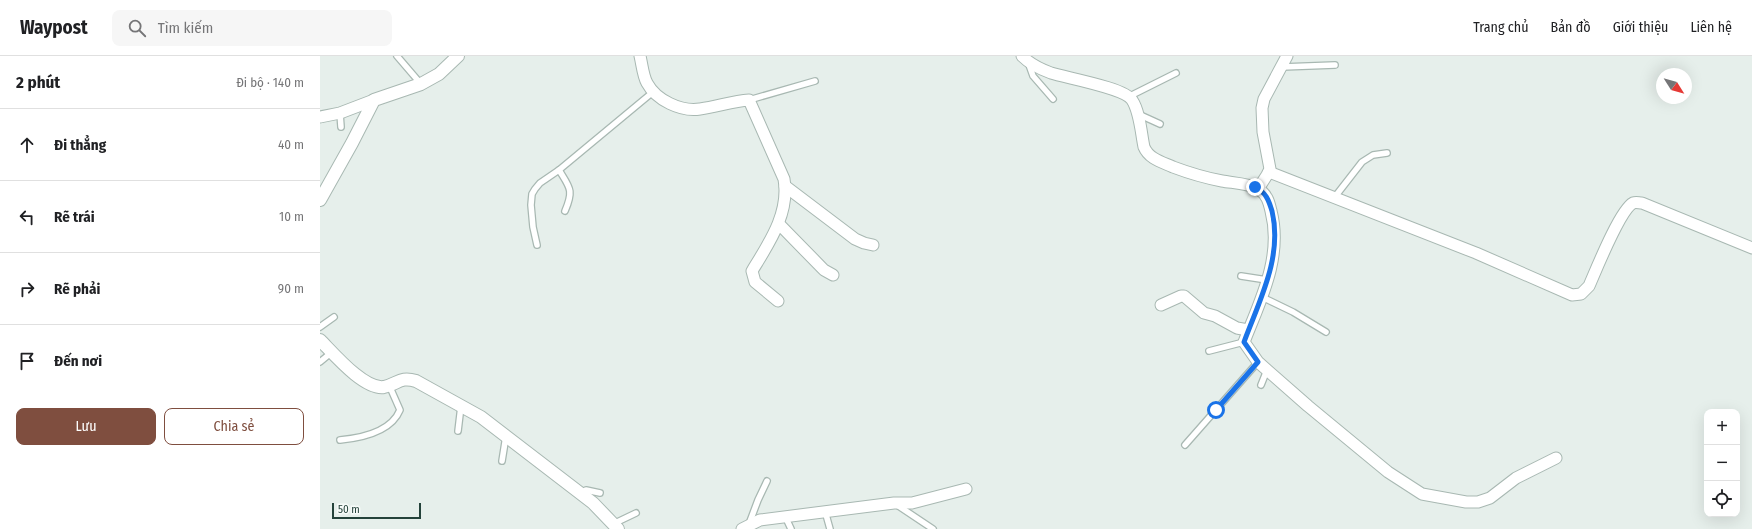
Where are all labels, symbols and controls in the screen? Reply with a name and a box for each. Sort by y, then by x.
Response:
search box [112,10,392,46]
text: Waypost [20,16,88,39]
icon: search [126,17,148,39]
text: Tìm kiếm [158,19,213,37]
text: Trang chủ [1473,19,1529,36]
text: Bản đồ [1551,19,1591,36]
text: Giới thiệu [1613,19,1668,36]
text: Liên hệ [1690,19,1732,36]
north arrow [1656,68,1692,104]
text: 2 phút [16,72,60,93]
text: Đi bộ · 140 m [236,75,304,90]
icon: ahead [16,134,38,156]
text: Đi thẳng [54,136,106,154]
text: 40 m [278,137,304,152]
route end [1246,178,1264,196]
icon: left [16,206,38,228]
text: Rẽ trái [54,208,95,226]
text: 10 m [279,209,304,224]
icon: right [16,278,38,300]
text: Rẽ phải [54,280,100,298]
text: 90 m [278,281,304,296]
icon: arrive [16,350,38,372]
text: Đến nơi [54,352,102,370]
route start [1207,401,1225,419]
button: Lưu [16,408,156,445]
button: Chia sẻ [164,408,304,445]
map controls [1704,409,1740,517]
button: + [1704,409,1740,445]
button: − [1704,445,1740,481]
button: locate [1704,481,1740,517]
scale bar [332,501,421,520]
text: 50 m [338,503,360,516]

